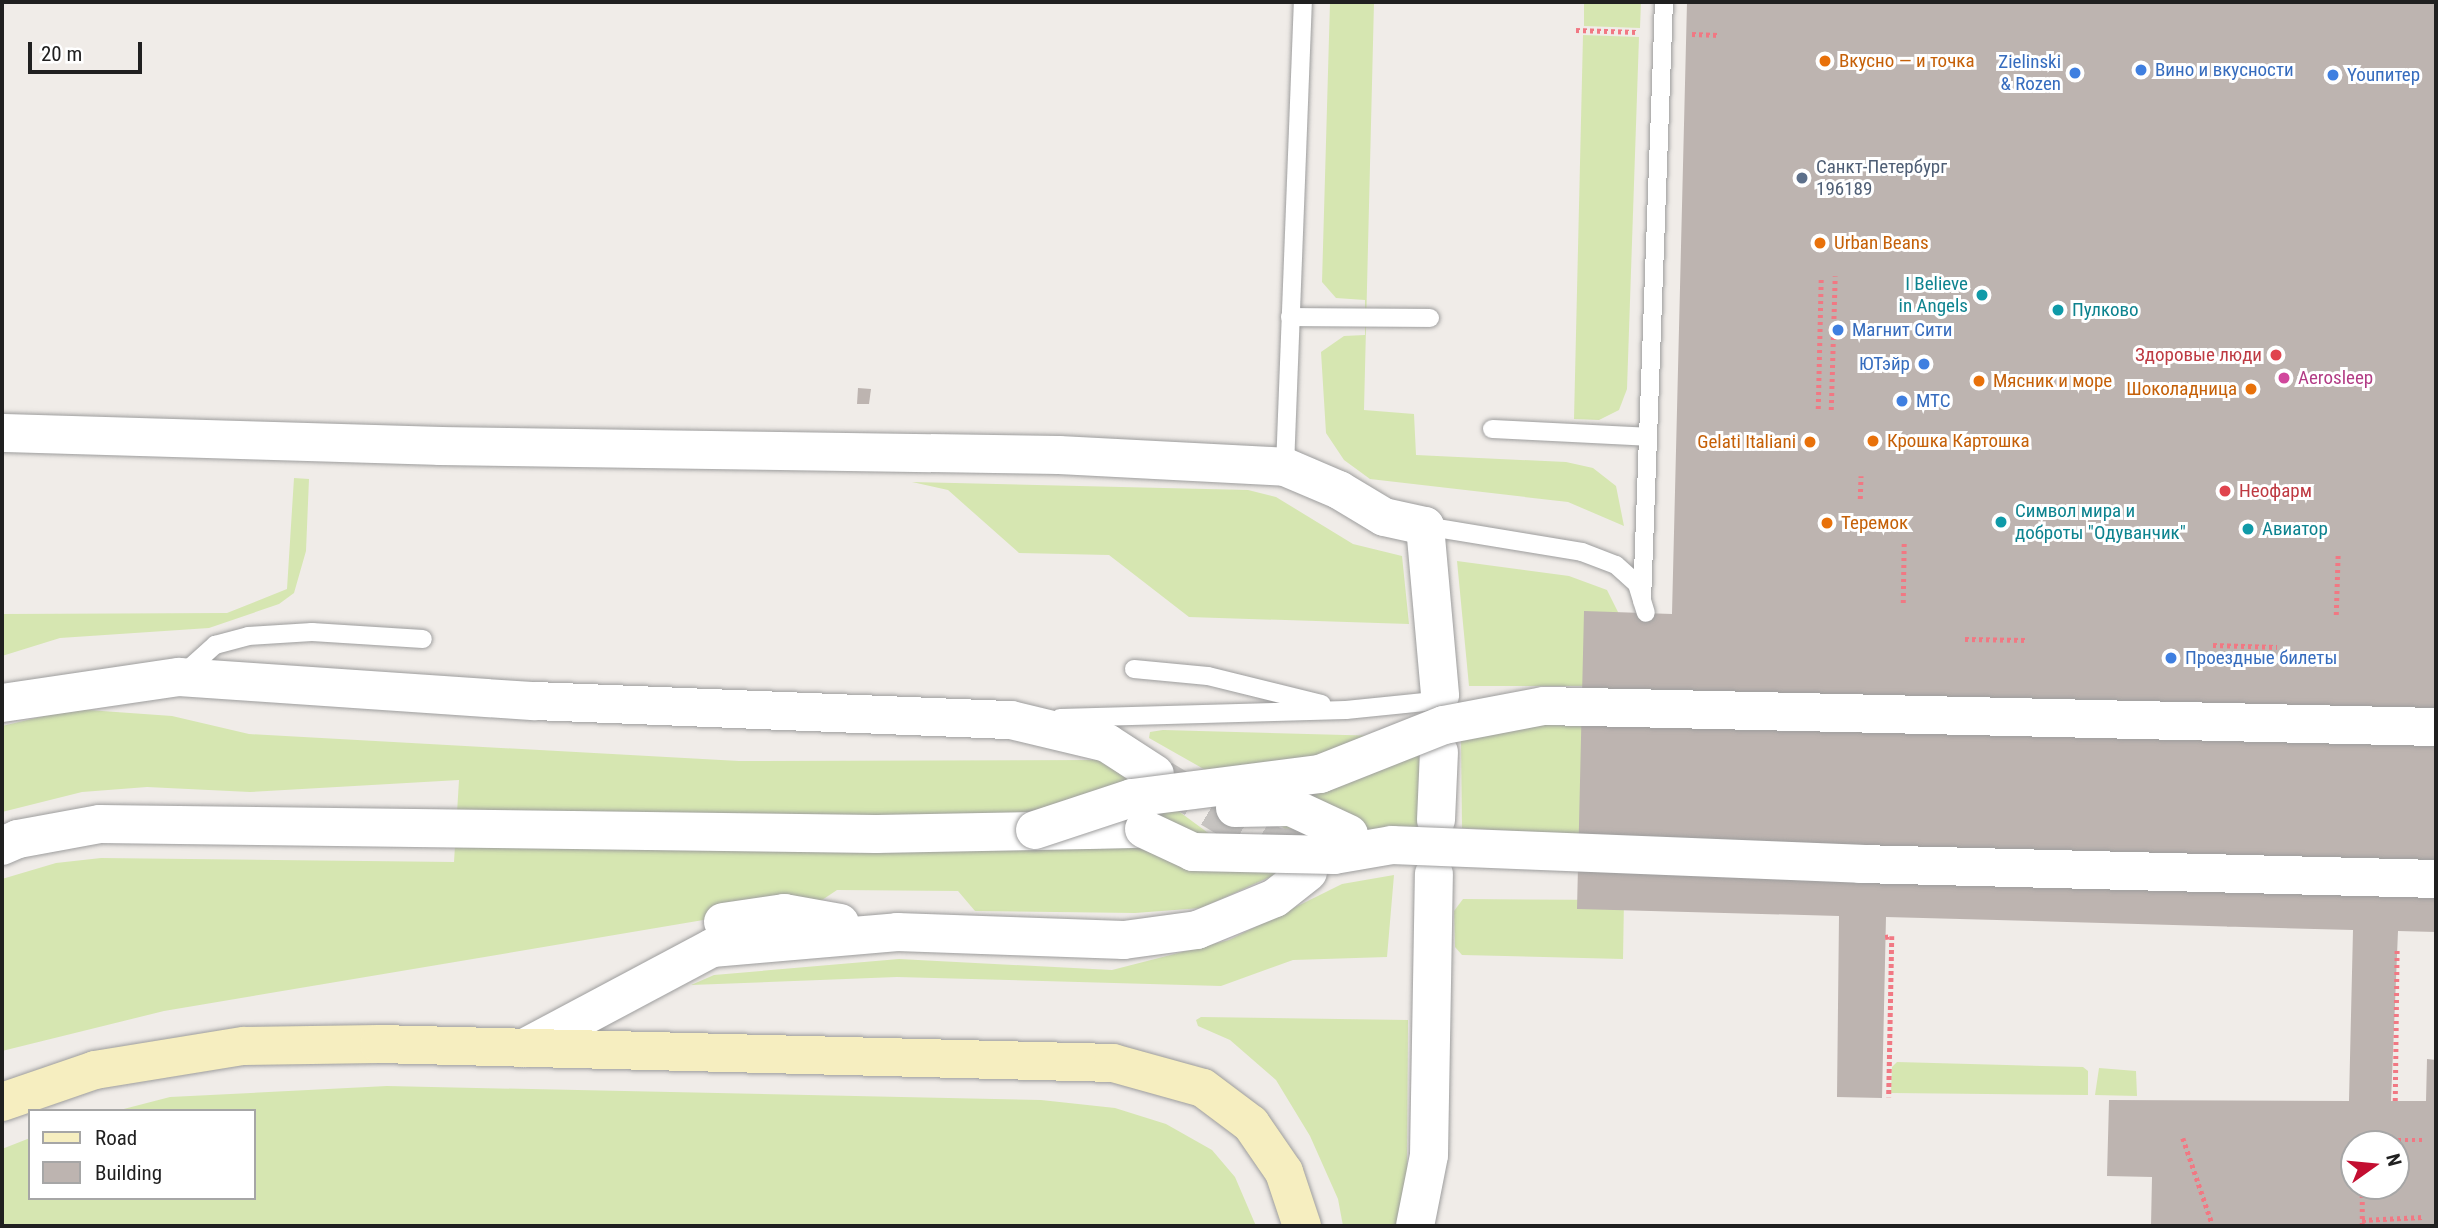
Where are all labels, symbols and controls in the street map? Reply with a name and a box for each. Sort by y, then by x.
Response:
scale bar [32,28,145,72]
text: 20 m [41,42,82,66]
place label: Вкусно — и точка [1839,50,1974,72]
place label: Zielinski & Rozen [1998,51,2061,95]
marker: Вкусно — и точка [1817,53,1833,69]
place label: Вино и вкусности [2155,59,2294,81]
marker: Вино и вкусности [2133,62,2149,78]
place label: Youпитер [2347,64,2420,86]
marker: Zielinski & Rozen [2067,65,2083,81]
marker: Youпитер [2325,67,2341,83]
place label: Санкт-Петербург 196189 [1816,156,1947,200]
marker: Санкт-Петербург 196189 [1794,170,1810,186]
place label: Urban Beans [1834,232,1929,254]
marker: Urban Beans [1812,235,1828,251]
place label: I Believe in Angels [1899,273,1968,317]
marker: I Believe in Angels [1974,287,1990,303]
place label: Пулково [2072,299,2139,321]
marker: Пулково [2050,302,2066,318]
place label: Магнит Сити [1852,319,1953,341]
marker: Магнит Сити [1830,322,1846,338]
place label: Здоровые люди [2135,344,2262,366]
marker: Здоровые люди [2268,347,2284,363]
place label: ЮТэйр [1859,353,1910,375]
marker: ЮТэйр [1916,356,1932,372]
place label: Aerosleep [2298,367,2373,389]
place label: Мясник и море [1993,370,2112,392]
marker: Aerosleep [2276,370,2292,386]
marker: Мясник и море [1971,373,1987,389]
place label: Шоколадница [2126,378,2237,400]
marker: Шоколадница [2243,381,2259,397]
place label: МТС [1916,390,1950,412]
marker: МТС [1894,393,1910,409]
place label: Крошка Картошка [1887,430,2030,452]
place label: Gelati Italiani [1697,431,1796,453]
marker: Крошка Картошка [1865,433,1881,449]
marker: Gelati Italiani [1802,434,1818,450]
place label: Неофарм [2239,480,2312,502]
marker: Неофарм [2217,483,2233,499]
place label: Символ мира и доброты "Одуванчик" [2015,500,2186,544]
place label: Теремок [1841,512,1908,534]
marker: Символ мира и доброты "Одуванчик" [1993,514,2009,530]
marker: Теремок [1819,515,1835,531]
place label: Авиатор [2262,518,2328,540]
marker: Авиатор [2240,521,2256,537]
place label: Проездные билеты [2185,647,2337,669]
marker: Проездные билеты [2163,650,2179,666]
legend [28,1109,256,1200]
text: Road [95,1126,137,1150]
north arrow [2340,1130,2410,1200]
text: N [2381,1151,2406,1169]
text: Building [95,1161,162,1185]

